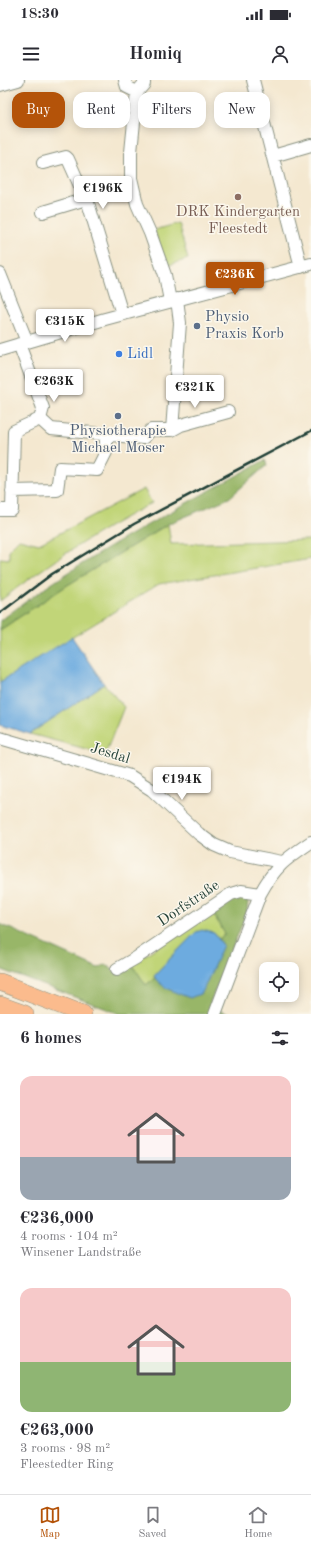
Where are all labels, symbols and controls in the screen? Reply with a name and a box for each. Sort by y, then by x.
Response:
text: 18:30 [20,7,59,22]
icon: menu [20,43,42,65]
icon: person [269,43,291,65]
text: Homiq [129,45,182,63]
chip: Buy [12,92,65,128]
chip: Rent [73,92,130,128]
chip: Filters [138,92,206,128]
chip: New [214,92,270,128]
pin: €196K [75,176,131,210]
text: €196K [83,182,123,195]
marker: DRK Kindergarten Fleestedt [233,192,243,202]
place label: DRK Kindergarten Fleestedt [176,205,300,237]
pin: €236K [207,262,263,296]
text: €236K [215,268,255,281]
pin: €315K [37,309,93,343]
place label: Physio Praxis Korb [205,310,284,342]
text: €315K [45,315,85,328]
marker: Physio Praxis Korb [192,321,202,331]
place label: Lidl [127,347,153,362]
marker: Lidl [114,349,124,359]
pin: €263K [26,369,82,403]
text: €263K [34,375,74,388]
pin: €321K [167,375,223,409]
text: €321K [175,381,215,394]
marker: Physiotherapie Michael Moser [113,411,123,421]
place label: Physiotherapie Michael Moser [70,424,167,456]
street label: Jesdal [88,741,132,767]
pin: €194K [154,767,210,801]
text: €194K [162,773,202,786]
street label: Dorfstraße [156,878,222,930]
map controls [259,962,299,1002]
button: locate [259,962,299,1002]
icon: filters [269,1027,291,1049]
text: 6 homes [20,1030,82,1047]
icon: home [120,1102,192,1174]
text: €236,000 [20,1210,94,1227]
text: 4 rooms · 104 m² [20,1230,118,1243]
text: Winsener Landstraße [20,1246,141,1259]
icon: home [120,1314,192,1386]
text: €263,000 [20,1422,94,1439]
text: 3 rooms · 98 m² [20,1442,110,1455]
text: Fleestedter Ring [20,1458,114,1471]
tab: Map [39,1504,61,1542]
tab: Saved [139,1504,167,1542]
tab: Home [244,1504,272,1542]

